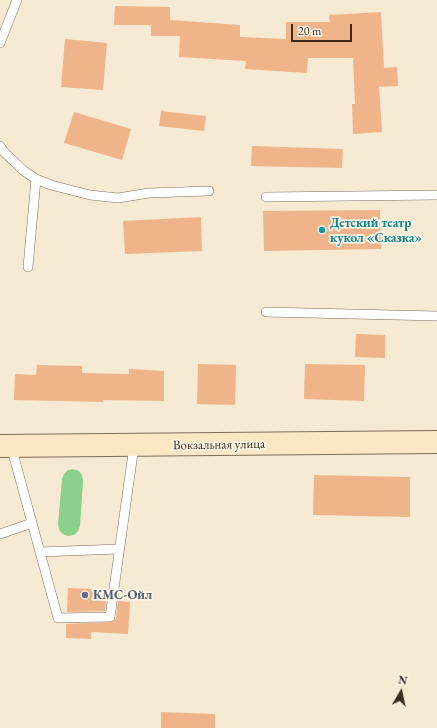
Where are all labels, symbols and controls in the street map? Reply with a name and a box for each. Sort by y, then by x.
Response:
scale bar [293,16,354,42]
text: 20 m [298,23,321,39]
place label: Детский театр кукол «Сказка» [330,215,422,246]
marker: Детский театр кукол «Сказка» [317,225,327,235]
street label: Вокзальная улица [173,436,265,454]
place label: КМС-Ойл [93,587,152,603]
marker: КМС-Ойл [80,590,90,600]
north arrow [381,672,421,712]
text: N [397,673,408,688]

